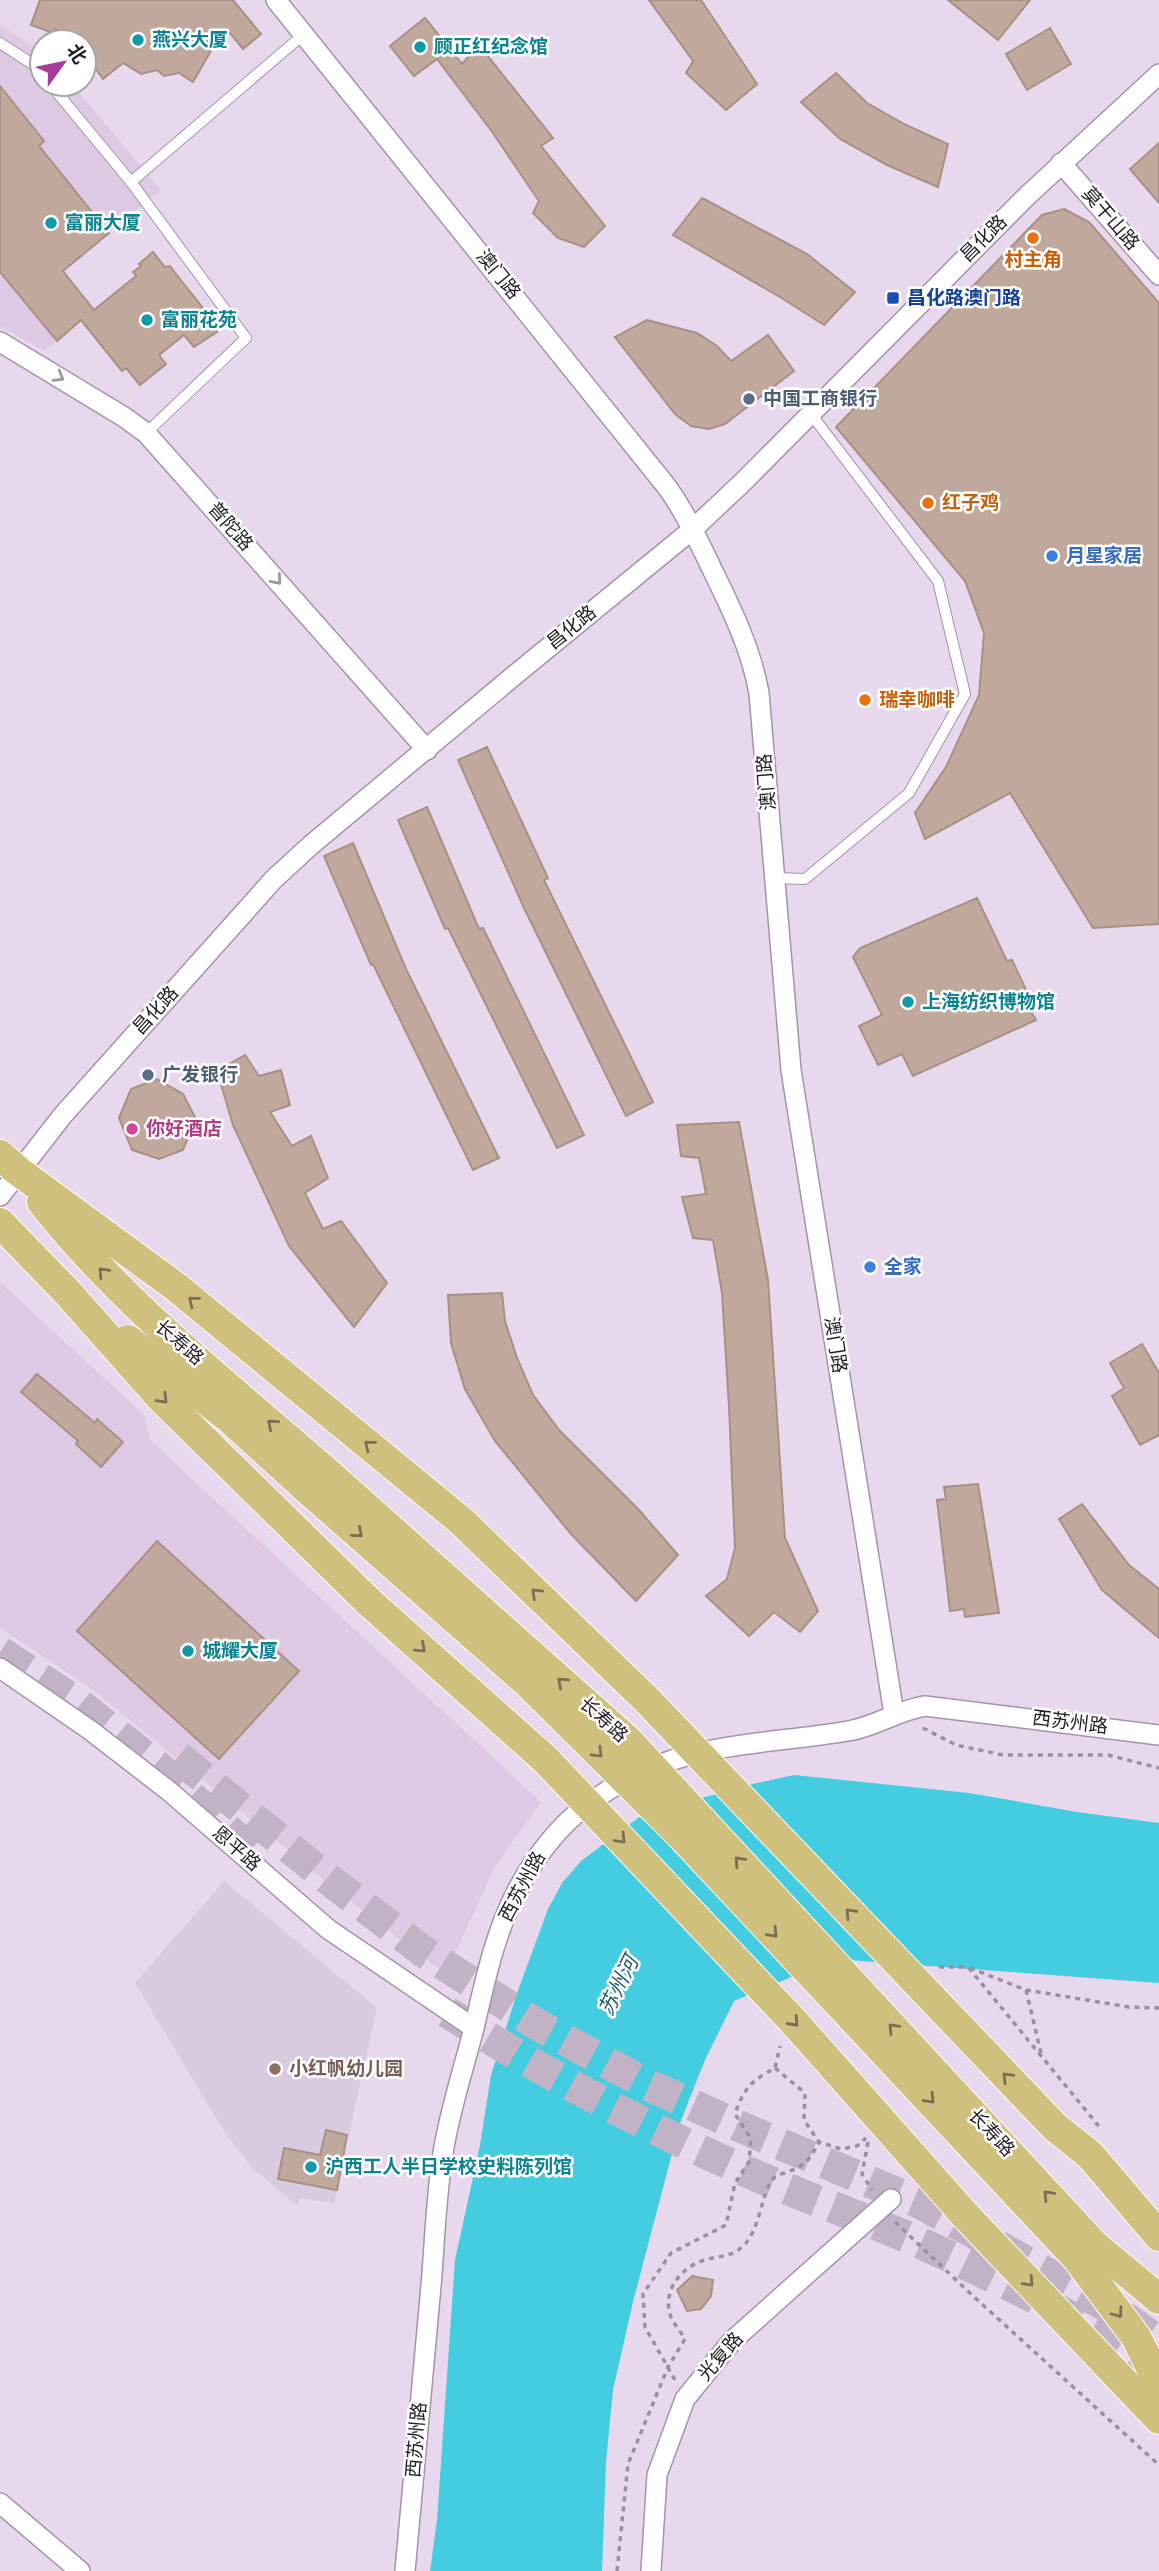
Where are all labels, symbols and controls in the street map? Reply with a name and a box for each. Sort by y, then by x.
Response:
north arrow [28,28,98,98]
place label: 燕兴大厦 [152,29,228,52]
marker: 燕兴大厦 [130,32,146,48]
place label: 顾正红纪念馆 [434,36,548,59]
marker: 顾正红纪念馆 [412,39,428,55]
text: 北 [61,40,91,69]
street label: 莫干山路 [1076,183,1144,255]
street label: 昌化路 [956,211,1012,267]
place label: 富丽大厦 [65,212,141,235]
marker: 富丽大厦 [43,215,59,231]
marker: 村主角 [1025,230,1041,246]
street label: 澳门路 [471,246,525,304]
place label: 村主角 [1004,249,1062,272]
place label: 昌化路澳门路 [907,287,1021,310]
marker: 昌化路澳门路 [885,290,901,306]
place label: 富丽花苑 [161,309,237,332]
marker: 富丽花苑 [139,312,155,328]
one-way arrow [51,369,64,382]
place label: 中国工商银行 [763,388,877,411]
marker: 中国工商银行 [741,391,757,407]
place label: 红子鸡 [942,492,999,515]
marker: 红子鸡 [920,495,936,511]
street label: 普陀路 [203,498,257,556]
place label: 月星家居 [1066,545,1142,568]
marker: 月星家居 [1044,548,1060,564]
one-way arrow [269,572,281,585]
street label: 昌化路 [543,601,601,655]
place label: 瑞幸咖啡 [879,689,955,712]
marker: 瑞幸咖啡 [857,692,873,708]
street label: 澳门路 [753,753,781,811]
street label: 昌化路 [128,982,184,1040]
place label: 上海纺织博物馆 [922,991,1055,1014]
marker: 上海纺织博物馆 [900,994,916,1010]
place label: 广发银行 [162,1064,238,1087]
marker: 广发银行 [140,1067,156,1083]
place label: 你好酒店 [146,1118,222,1141]
marker: 你好酒店 [124,1121,140,1137]
place label: 全家 [884,1256,922,1279]
marker: 全家 [862,1259,878,1275]
one-way arrow [98,1267,111,1280]
one-way arrow [189,1297,201,1310]
street label: 澳门路 [819,1315,851,1375]
street label: 长寿路 [150,1316,208,1370]
one-way arrow [154,1391,167,1404]
one-way arrow [267,1420,280,1432]
one-way arrow [365,1441,377,1454]
one-way arrow [349,1525,362,1537]
one-way arrow [531,1589,544,1602]
place label: 城耀大厦 [202,1640,278,1663]
one-way arrow [413,1640,426,1652]
marker: 城耀大厦 [180,1643,196,1659]
one-way arrow [557,1678,570,1690]
street label: 长寿路 [574,1692,632,1748]
street label: 西苏州路 [1031,1707,1109,1739]
one-way arrow [590,1744,603,1757]
street label: 恩平路 [207,1822,265,1876]
one-way arrow [612,1831,625,1844]
street label: 西苏州路 [495,1848,551,1926]
one-way arrow [734,1856,747,1869]
one-way arrow [846,1908,859,1921]
one-way arrow [765,1925,778,1938]
water label: 苏州河 [594,1949,646,2020]
one-way arrow [785,2014,798,2027]
one-way arrow [889,2023,902,2036]
place label: 小红帆幼儿园 [289,2058,403,2081]
marker: 小红帆幼儿园 [267,2061,283,2077]
one-way arrow [1003,2072,1016,2085]
one-way arrow [921,2091,934,2104]
street label: 长寿路 [963,2104,1019,2162]
place label: 沪西工人半日学校史料陈列馆 [325,2156,572,2179]
marker: 沪西工人半日学校史料陈列馆 [303,2159,319,2175]
one-way arrow [1043,2190,1056,2203]
one-way arrow [1020,2274,1033,2287]
one-way arrow [1109,2305,1122,2317]
street label: 光复路 [694,2328,748,2386]
street label: 西苏州路 [402,2401,432,2479]

